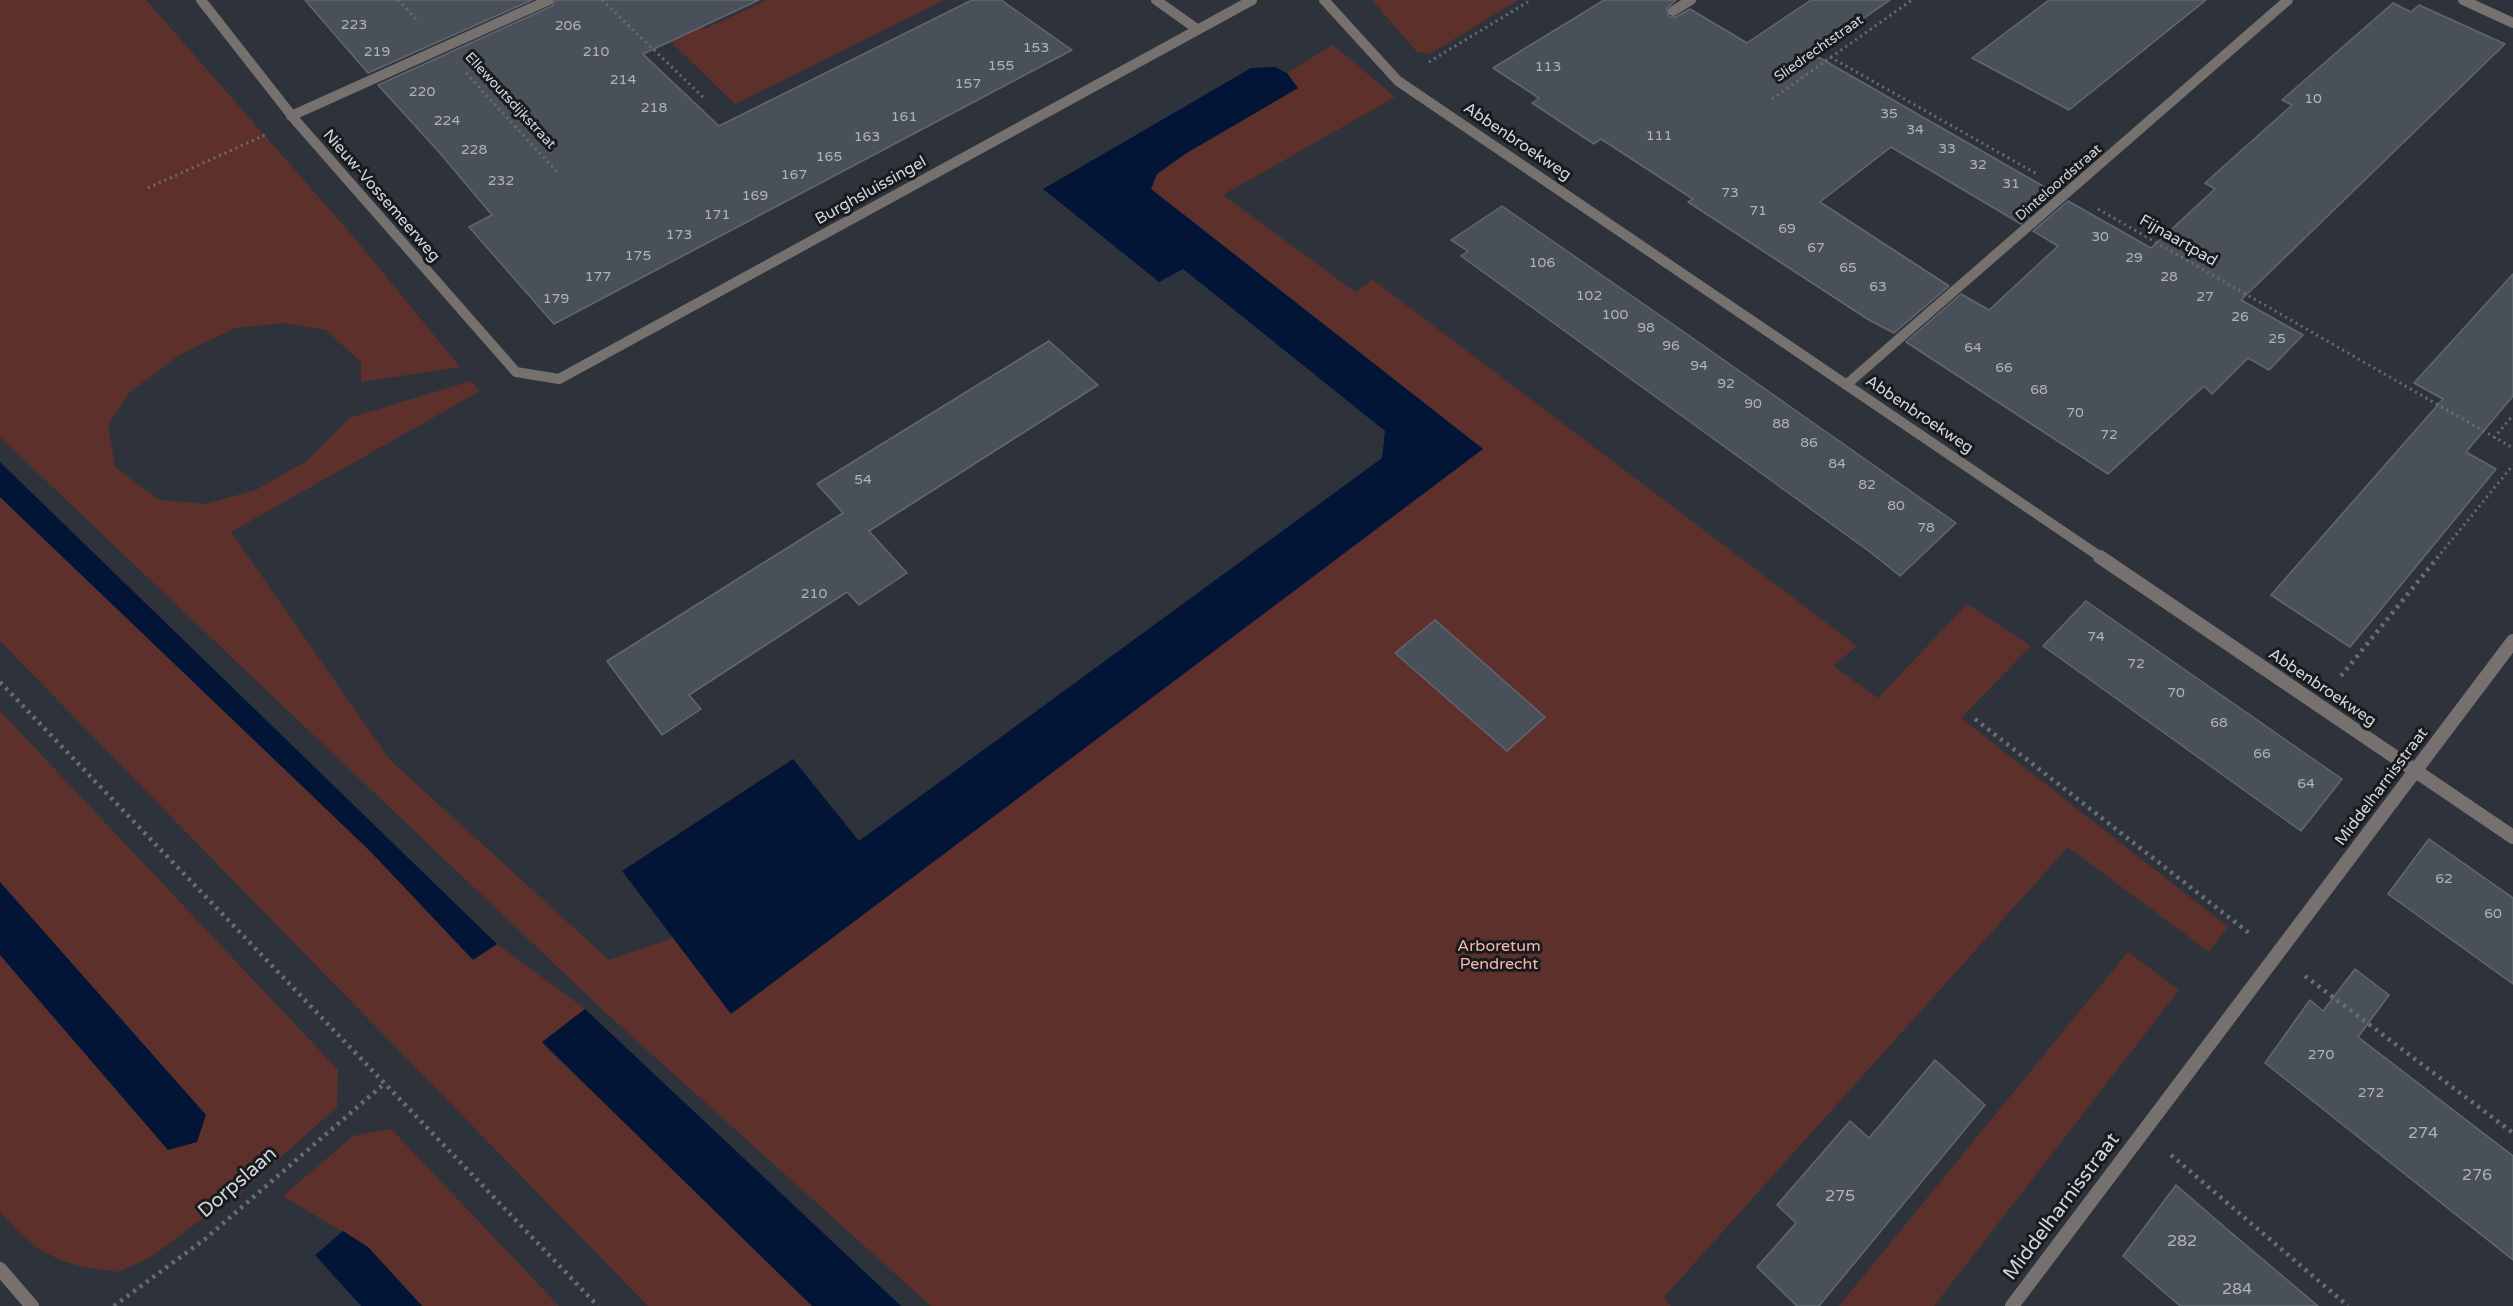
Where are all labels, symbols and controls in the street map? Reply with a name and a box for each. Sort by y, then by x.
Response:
street label: Sliedrechtstraat [1771,12,1867,86]
house number: 223 [341,17,367,33]
house number: 206 [555,18,581,34]
house number: 153 [1023,40,1049,56]
house number: 219 [364,44,390,60]
house number: 210 [583,44,609,60]
street label: Ellewoutsdijkstraat [461,49,559,153]
house number: 155 [988,58,1014,74]
house number: 113 [1535,59,1561,75]
house number: 214 [610,72,636,88]
house number: 157 [955,76,981,92]
house number: 220 [409,84,435,100]
house number: 10 [2304,91,2322,107]
street label: Abbenbroekweg [1459,99,1575,185]
house number: 218 [641,100,667,116]
house number: 35 [1880,106,1898,122]
house number: 161 [891,109,917,125]
house number: 224 [434,113,460,129]
house number: 34 [1906,122,1924,138]
street label: Nieuw-Vossemeerweg [318,126,444,266]
house number: 111 [1646,128,1672,144]
house number: 163 [854,129,880,145]
house number: 33 [1938,141,1956,157]
street label: Dinteloordstraat [2013,141,2105,225]
house number: 228 [461,142,487,158]
house number: 165 [816,149,842,165]
street label: Burghsluissingel [812,153,930,229]
house number: 32 [1969,157,1987,173]
house number: 167 [781,167,807,183]
house number: 232 [488,173,514,189]
house number: 31 [2002,176,2020,192]
house number: 73 [1721,185,1739,201]
house number: 169 [742,188,768,204]
house number: 71 [1749,203,1767,219]
house number: 171 [704,207,730,223]
street label: Fijnaartpad [2136,211,2220,271]
house number: 69 [1778,221,1796,237]
house number: 173 [666,227,692,243]
house number: 30 [2091,229,2109,245]
house number: 67 [1807,240,1825,256]
house number: 175 [625,248,651,264]
house number: 29 [2125,250,2143,266]
house number: 106 [1529,255,1555,271]
house number: 65 [1839,260,1857,276]
house number: 177 [585,269,611,285]
house number: 28 [2160,269,2178,285]
house number: 63 [1869,279,1887,295]
house number: 102 [1576,288,1602,304]
house number: 27 [2196,289,2214,305]
house number: 179 [543,291,569,307]
house number: 100 [1602,307,1628,323]
house number: 26 [2231,309,2249,325]
house number: 98 [1637,320,1655,336]
house number: 25 [2268,331,2286,347]
house number: 96 [1662,338,1680,354]
house number: 64 [1964,340,1982,356]
house number: 94 [1690,358,1708,374]
house number: 66 [1995,360,2013,376]
street label: Abbenbroekweg [1861,372,1977,458]
house number: 92 [1717,376,1735,392]
house number: 68 [2030,382,2048,398]
house number: 90 [1744,396,1762,412]
house number: 70 [2066,405,2084,421]
house number: 88 [1772,416,1790,432]
house number: 72 [2100,427,2118,443]
house number: 86 [1800,435,1818,451]
house number: 84 [1828,456,1846,472]
house number: 54 [854,472,872,488]
house number: 82 [1858,477,1876,493]
house number: 80 [1887,498,1905,514]
house number: 78 [1917,520,1935,536]
house number: 210 [801,586,827,602]
house number: 74 [2087,629,2105,645]
street label: Abbenbroekweg [2264,645,2380,731]
house number: 72 [2127,656,2145,672]
house number: 70 [2167,685,2185,701]
house number: 68 [2210,715,2228,731]
street label: Middelharnisstraat [2331,724,2433,850]
house number: 66 [2253,746,2271,762]
house number: 64 [2297,776,2315,792]
house number: 62 [2435,871,2453,887]
house number: 60 [2484,906,2502,922]
park label: Arboretum Pendrecht [1457,937,1541,975]
house number: 270 [2308,1047,2334,1063]
house number: 272 [2358,1085,2384,1101]
house number: 274 [2408,1124,2438,1144]
street label: Middelharnisstraat [1999,1129,2125,1285]
street label: Dorpslaan [194,1142,282,1224]
house number: 276 [2462,1166,2492,1186]
house number: 275 [1825,1187,1855,1207]
house number: 282 [2167,1232,2197,1252]
house number: 284 [2222,1280,2252,1300]

